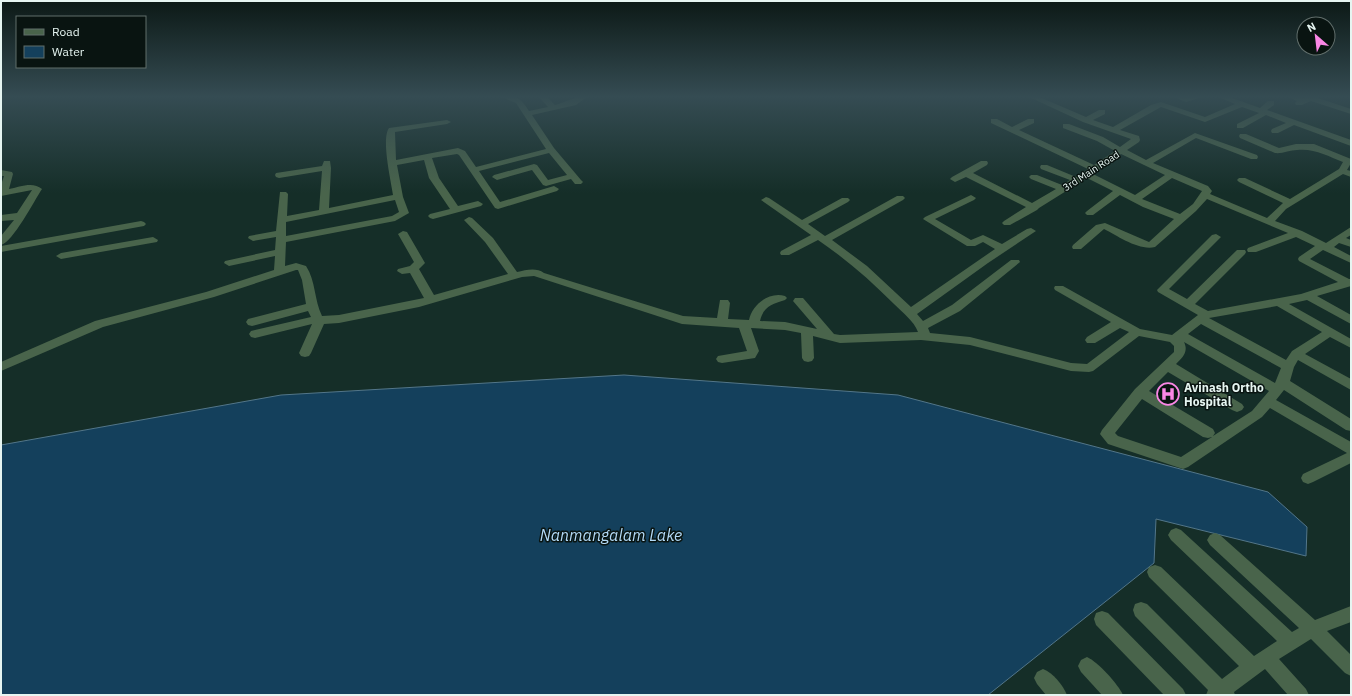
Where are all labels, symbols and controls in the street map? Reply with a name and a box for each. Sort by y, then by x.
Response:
legend [16,16,146,68]
north arrow [1296,16,1336,56]
text: N [1305,19,1318,35]
text: Road [52,24,80,39]
text: Water [52,44,85,59]
street label: 3rd Main Road [1060,148,1122,194]
place label: Avinash Ortho Hospital [1184,380,1264,409]
hospital icon: Avinash Ortho Hospital [1155,381,1181,407]
water label: Nanmangalam Lake [540,525,682,545]

